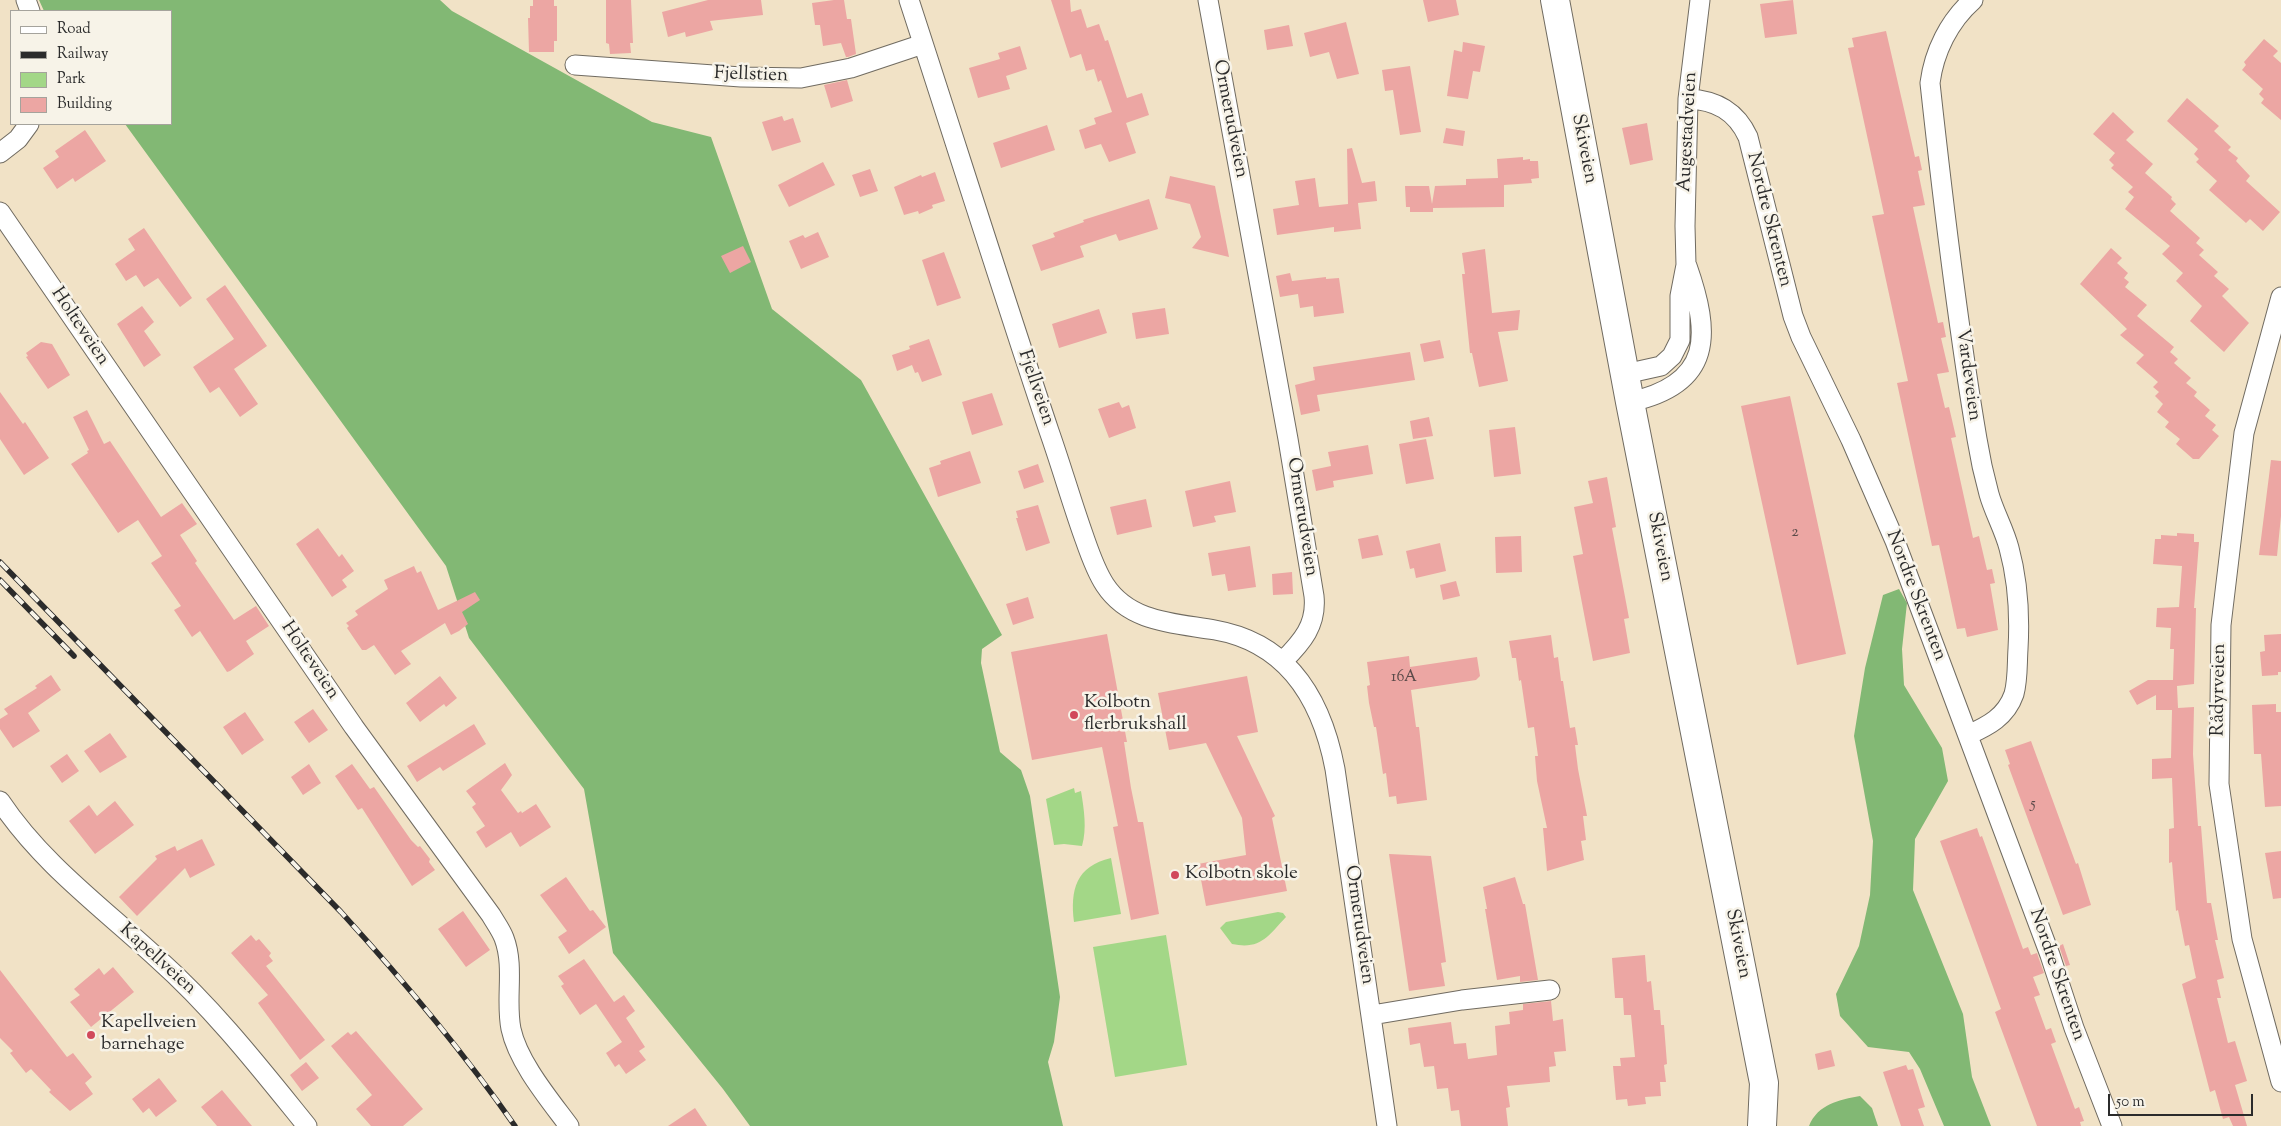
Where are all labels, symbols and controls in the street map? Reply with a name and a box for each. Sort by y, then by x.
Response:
legend [10,10,172,125]
text: Road [57,19,91,40]
text: Railway [57,44,108,65]
street label: Ormerudveien [1206,58,1252,180]
street label: Fjellstien [713,63,789,89]
text: Park [57,69,86,90]
street label: Augestadveien [1674,71,1704,193]
text: Building [57,94,112,115]
street label: Skiveien [1565,112,1601,186]
street label: Nordre Skrenten [1740,150,1796,290]
street label: Holteveien [45,284,113,370]
street label: Vardeveien [1949,328,1985,422]
street label: Fjellveien [1011,347,1059,429]
street label: Ormerudveien [1280,456,1322,578]
street label: Skiveien [1641,510,1677,584]
house number: 2 [1791,523,1799,543]
street label: Nordre Skrenten [1880,527,1950,665]
street label: Holteveien [275,618,343,704]
street label: Rådyrveien [2208,643,2232,737]
house number: 16A [1391,668,1417,688]
place label: Kolbotn flerbrukshall [1084,693,1187,737]
marker: Kolbotn flerbrukshall [1068,709,1080,721]
house number: 5 [2030,795,2036,815]
place label: Kolbotn skole [1185,864,1298,886]
street label: Ormerudveien [1338,864,1378,986]
marker: Kolbotn skole [1169,869,1181,881]
street label: Nordre Skrenten [2023,906,2089,1044]
street label: Skiveien [1719,907,1755,981]
street label: Kapellveien [114,920,200,1000]
place label: Kapellveien barnehage [101,1013,197,1057]
marker: Kapellveien barnehage [85,1029,97,1041]
scale bar [2111,1084,2256,1116]
text: 50 m [2116,1092,2145,1113]

